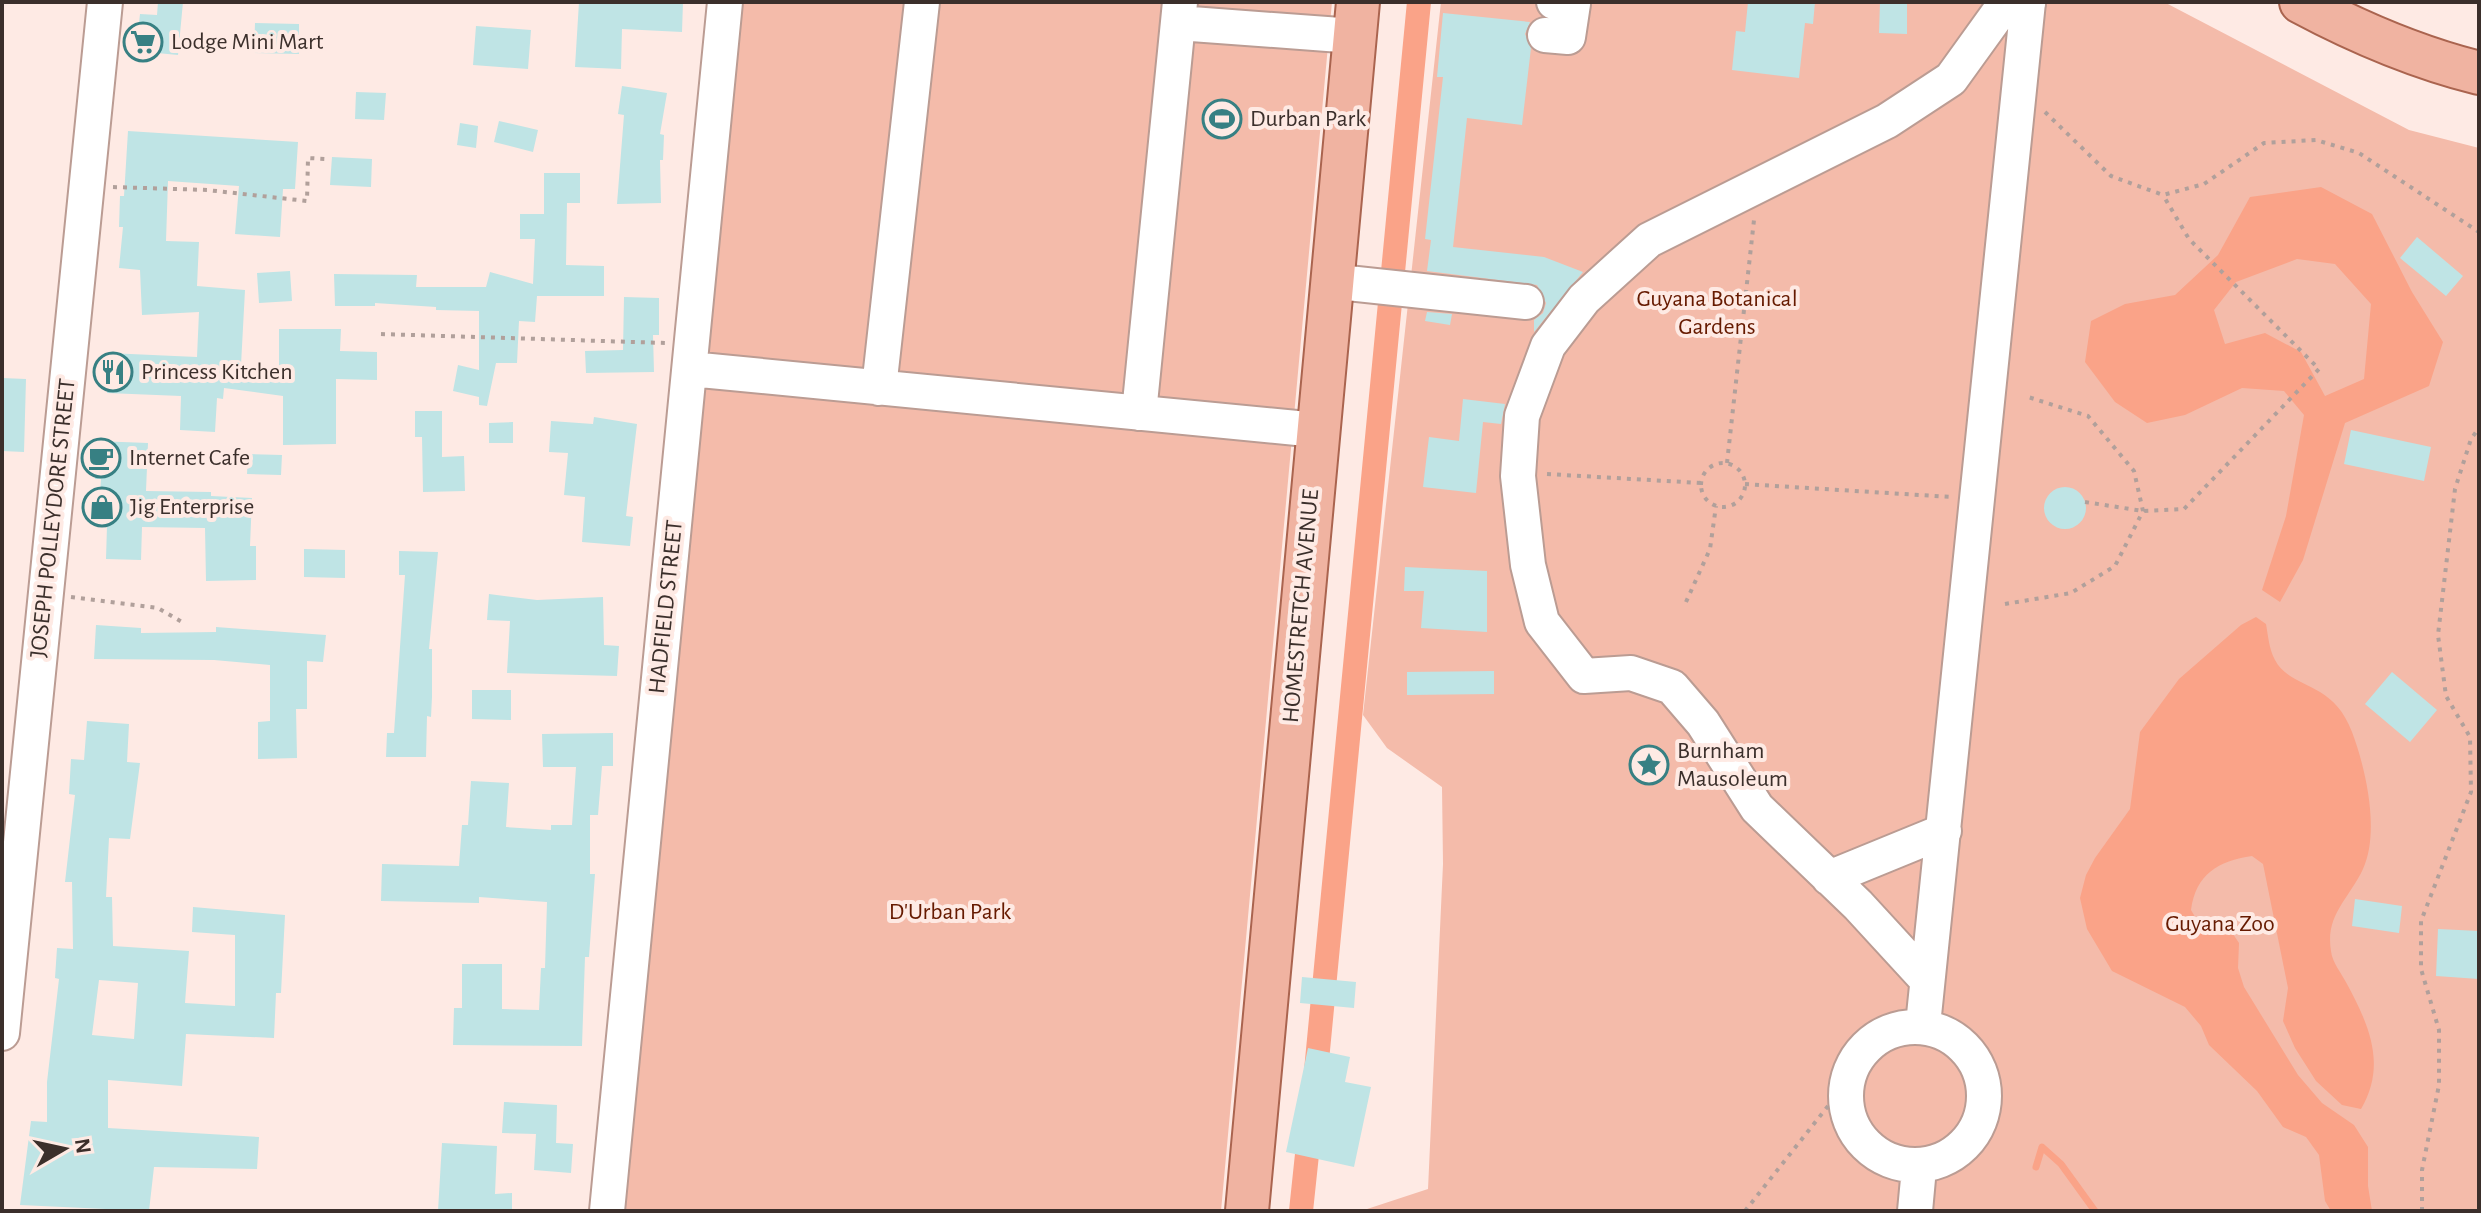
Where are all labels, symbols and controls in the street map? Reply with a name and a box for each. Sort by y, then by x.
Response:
supermarket icon: Lodge Mini Mart [122,21,164,63]
place label: Lodge Mini Mart [171,30,324,54]
sports icon: Durban Park [1201,98,1243,140]
place label: Durban Park [1250,107,1366,131]
park label: Guyana Botanical Gardens [1636,287,1798,339]
restaurant icon: Princess Kitchen [92,351,134,393]
place label: Princess Kitchen [141,360,293,384]
street label: JOSEPH POLLEYDORE STREET [26,377,80,659]
cafe icon: Internet Cafe [80,437,122,479]
place label: Internet Cafe [129,446,250,470]
shop icon: Jig Enterprise [81,486,123,528]
street label: HOMESTRETCH AVENUE [1279,488,1323,724]
place label: Jig Enterprise [130,495,254,519]
street label: HADFIELD STREET [645,519,687,695]
place label: Burnham Mausoleum [1677,739,1788,791]
place icon: Burnham Mausoleum [1628,744,1670,786]
park label: D'Urban Park [889,900,1011,924]
park label: Guyana Zoo [2165,912,2275,936]
north arrow [24,1109,104,1189]
text: N [71,1137,95,1155]

